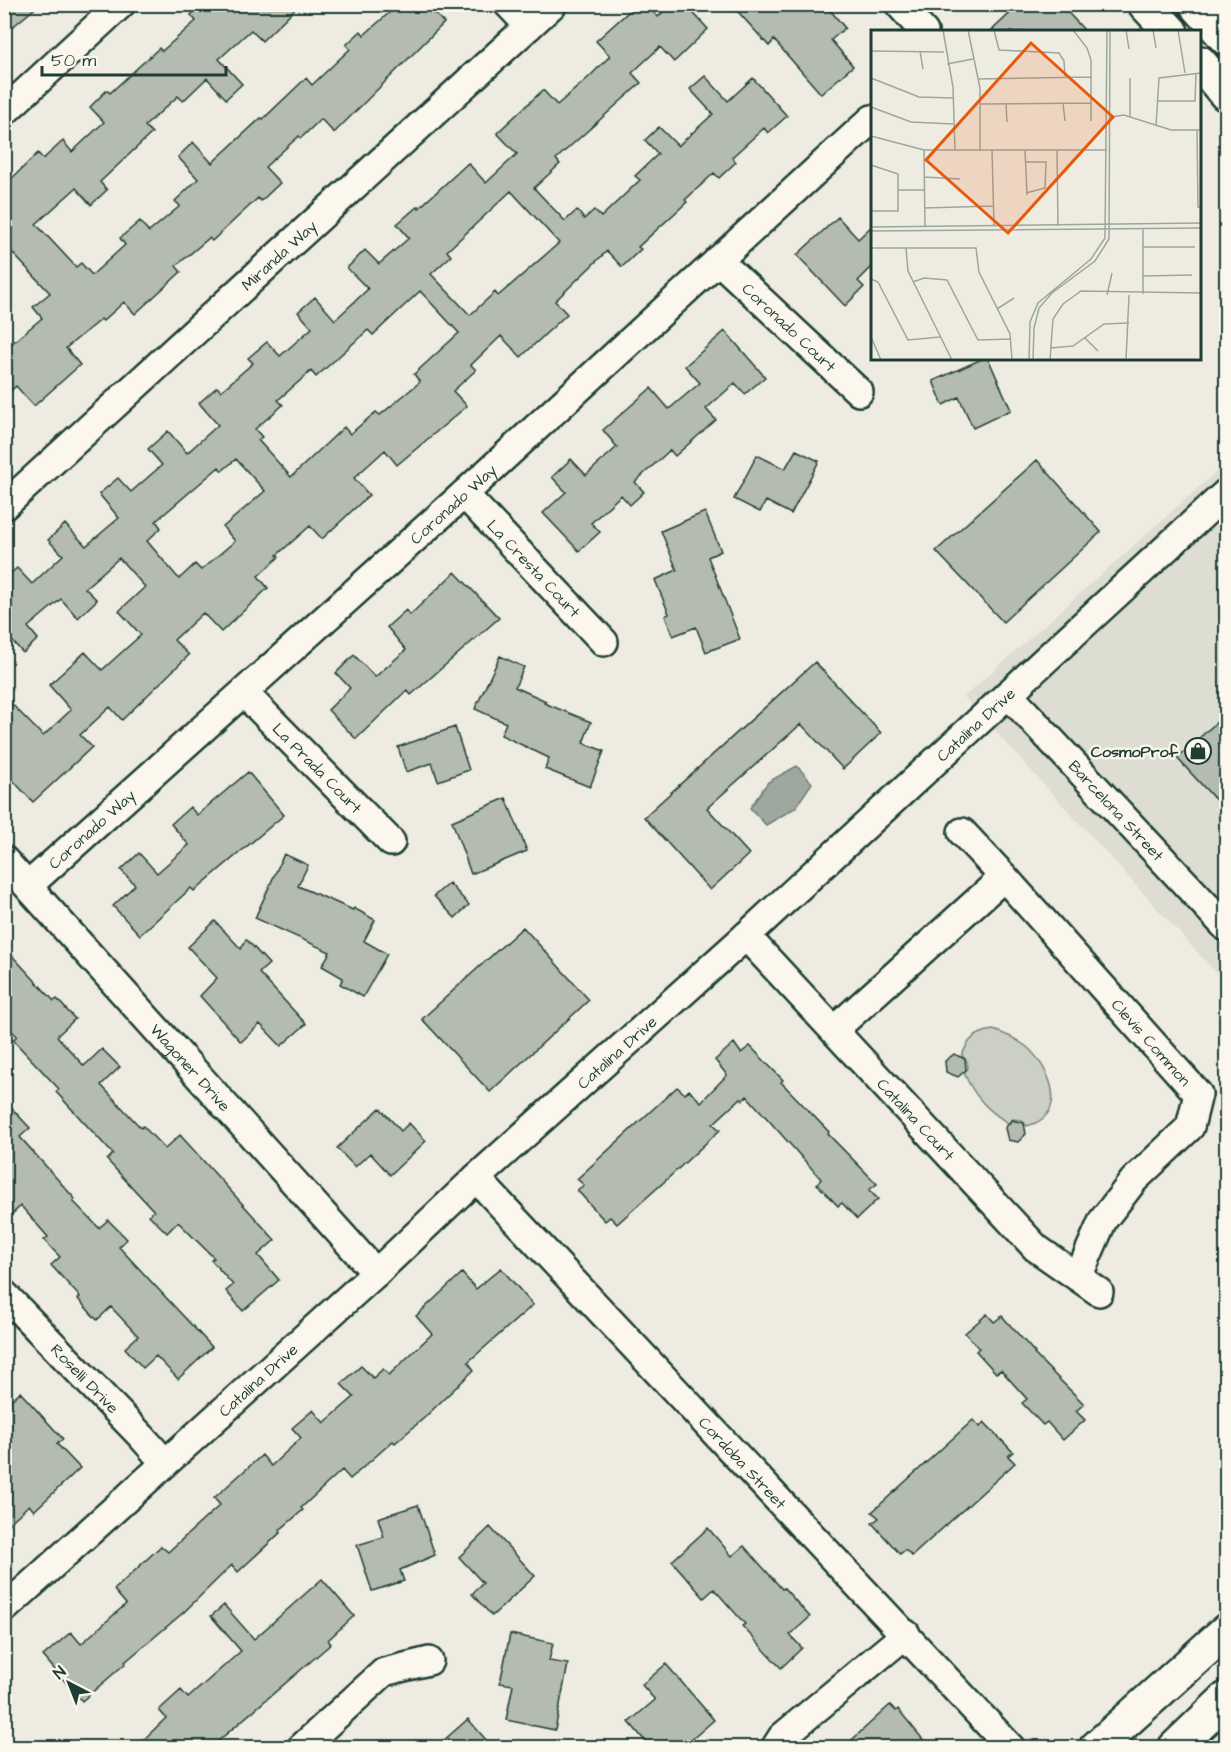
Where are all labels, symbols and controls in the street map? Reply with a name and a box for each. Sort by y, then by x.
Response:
inset map [871,30,1201,360]
scale bar [42,39,226,77]
text: 50 m [51,48,96,73]
street label: Miranda Way [237,215,323,296]
street label: Coronado Court [737,278,841,378]
street label: Coronado Way [405,459,502,550]
street label: La Cresta Court [482,515,585,623]
street label: Catalina Drive [932,683,1021,767]
street label: La Prada Court [267,718,367,819]
shop icon: CosmoProf [1183,736,1213,766]
place label: CosmoProf [1091,741,1179,763]
street label: Barcelona Street [1063,756,1169,866]
street label: Coronado Way [44,785,141,874]
street label: Clevis Common [1106,994,1196,1091]
street label: Catalina Drive [573,1011,662,1094]
street label: Wagoner Drive [145,1019,235,1117]
street label: Catalina Court [872,1074,960,1166]
street label: Roselli Drive [46,1339,124,1419]
street label: Catalina Drive [214,1339,303,1422]
street label: Cordoba Street [693,1412,791,1514]
north arrow [39,1653,99,1713]
text: N [49,1661,71,1684]

